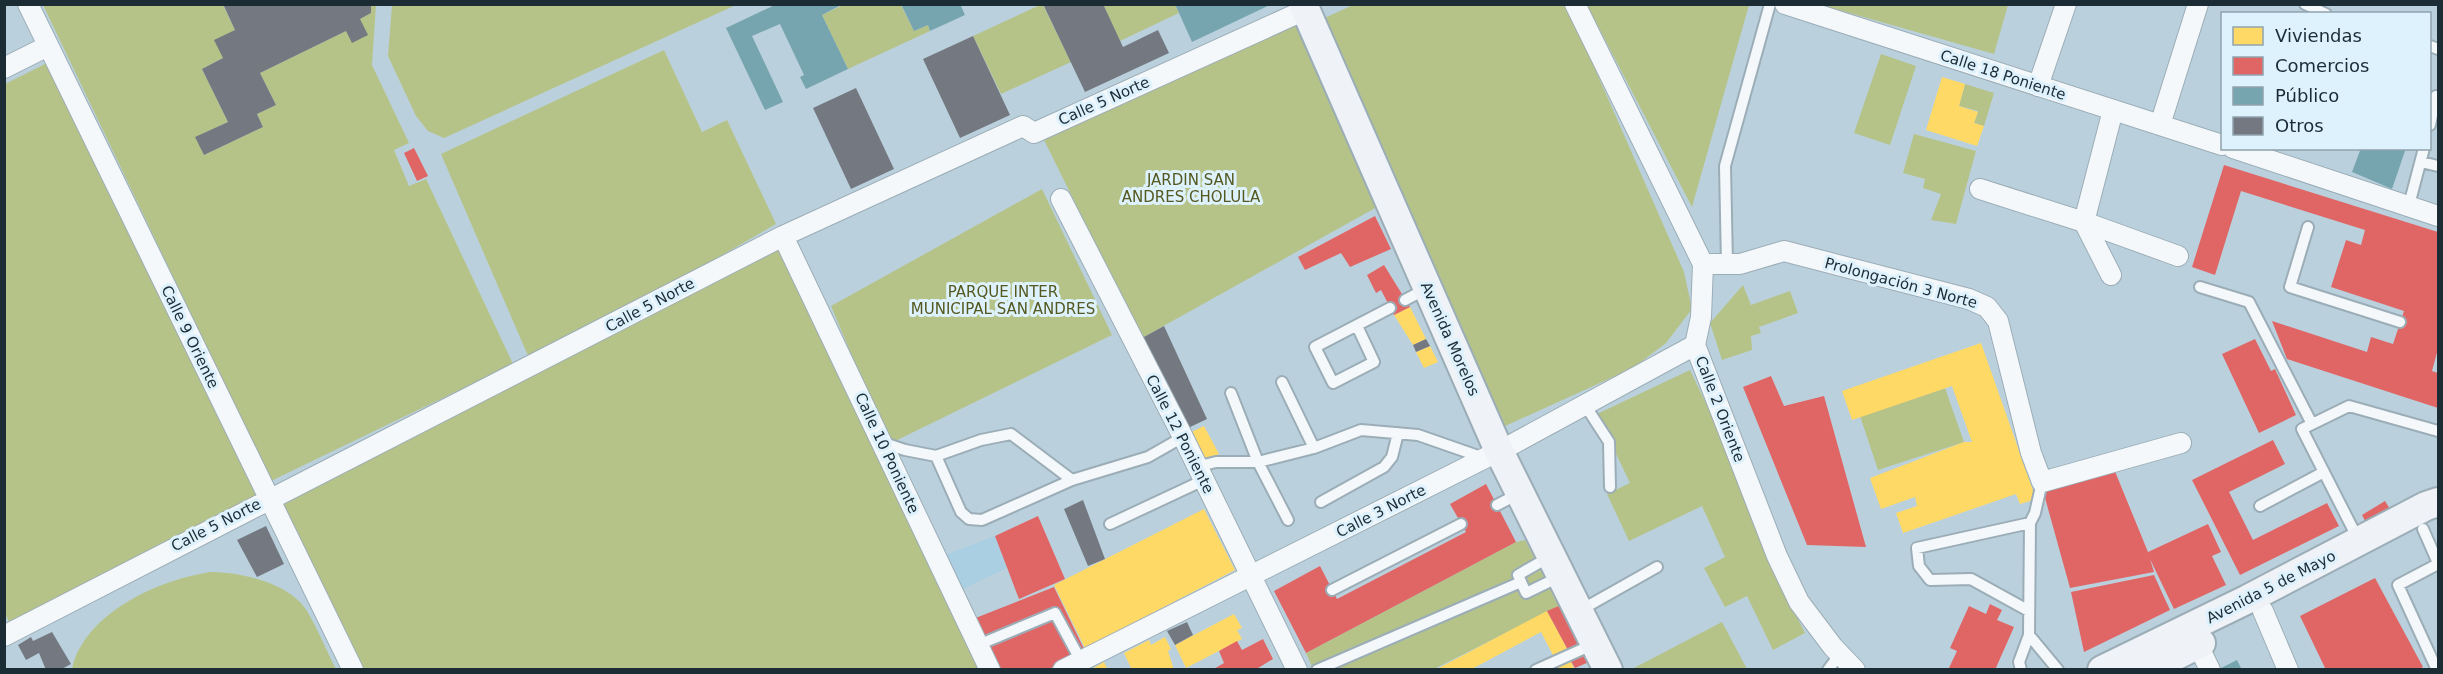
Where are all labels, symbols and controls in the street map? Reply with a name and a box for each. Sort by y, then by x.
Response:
legend [2221,12,2431,150]
text: Viviendas [2275,25,2362,46]
street label: Calle 18 Poniente [1938,46,2068,104]
text: Comercios [2275,55,2369,76]
street label: Calle 5 Norte [1056,73,1152,129]
text: Público [2275,85,2339,106]
text: Otros [2275,115,2324,136]
park label: JARDIN SAN ANDRES CHOLULA [1122,171,1261,206]
street label: Prolongación 3 Norte [1823,254,1979,312]
street label: Calle 5 Norte [603,274,697,336]
street label: Avenida Morelos [1417,279,1483,399]
street label: Calle 9 Oriente [157,283,223,391]
park label: PARQUE INTER MUNICIPAL SAN ANDRES [911,283,1095,318]
street label: Calle 2 Oriente [1691,353,1749,465]
street label: Calle 12 Poniente [1142,372,1218,496]
street label: Calle 10 Poniente [851,390,923,516]
street label: Calle 3 Norte [1333,481,1429,541]
street label: Calle 5 Norte [168,495,264,555]
street label: Avenida 5 de Mayo [2203,547,2339,627]

